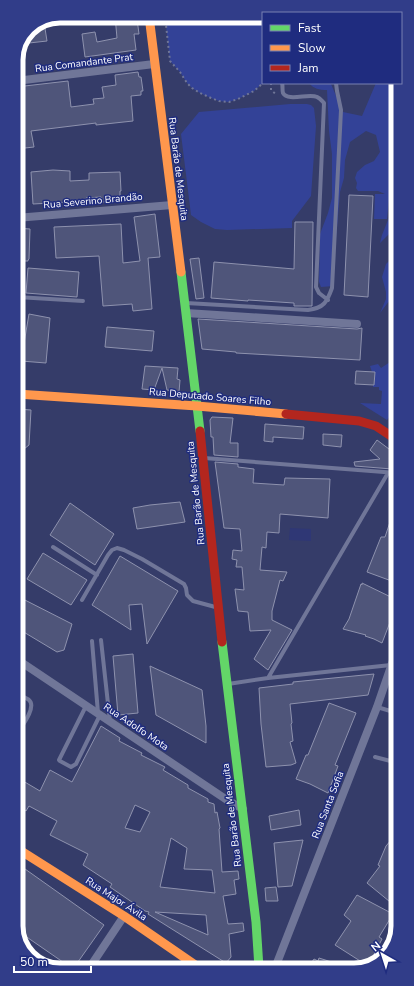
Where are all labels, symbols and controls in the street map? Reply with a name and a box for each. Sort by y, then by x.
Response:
legend [262,12,402,84]
text: Fast [298,20,321,36]
text: Slow [298,40,326,56]
street label: Rua Comandante Prat [34,50,134,76]
text: Jam [297,60,319,76]
street label: Rua Barão de Mesquita [165,116,191,222]
street label: Rua Severino Brandão [43,190,144,212]
street label: Rua Deputado Soares Filho [148,385,272,409]
street label: Rua Barão de Mesquita [184,440,208,546]
street label: Rua Adolfo Mota [101,700,171,754]
street label: Rua Barão de Mesquita [219,762,245,868]
street label: Rua Santa Sofia [309,769,347,841]
street label: Rua Major Ávila [82,874,150,924]
north arrow [362,934,402,974]
text: N [368,938,384,955]
scale bar [14,948,91,974]
text: 50 m [20,954,48,970]

